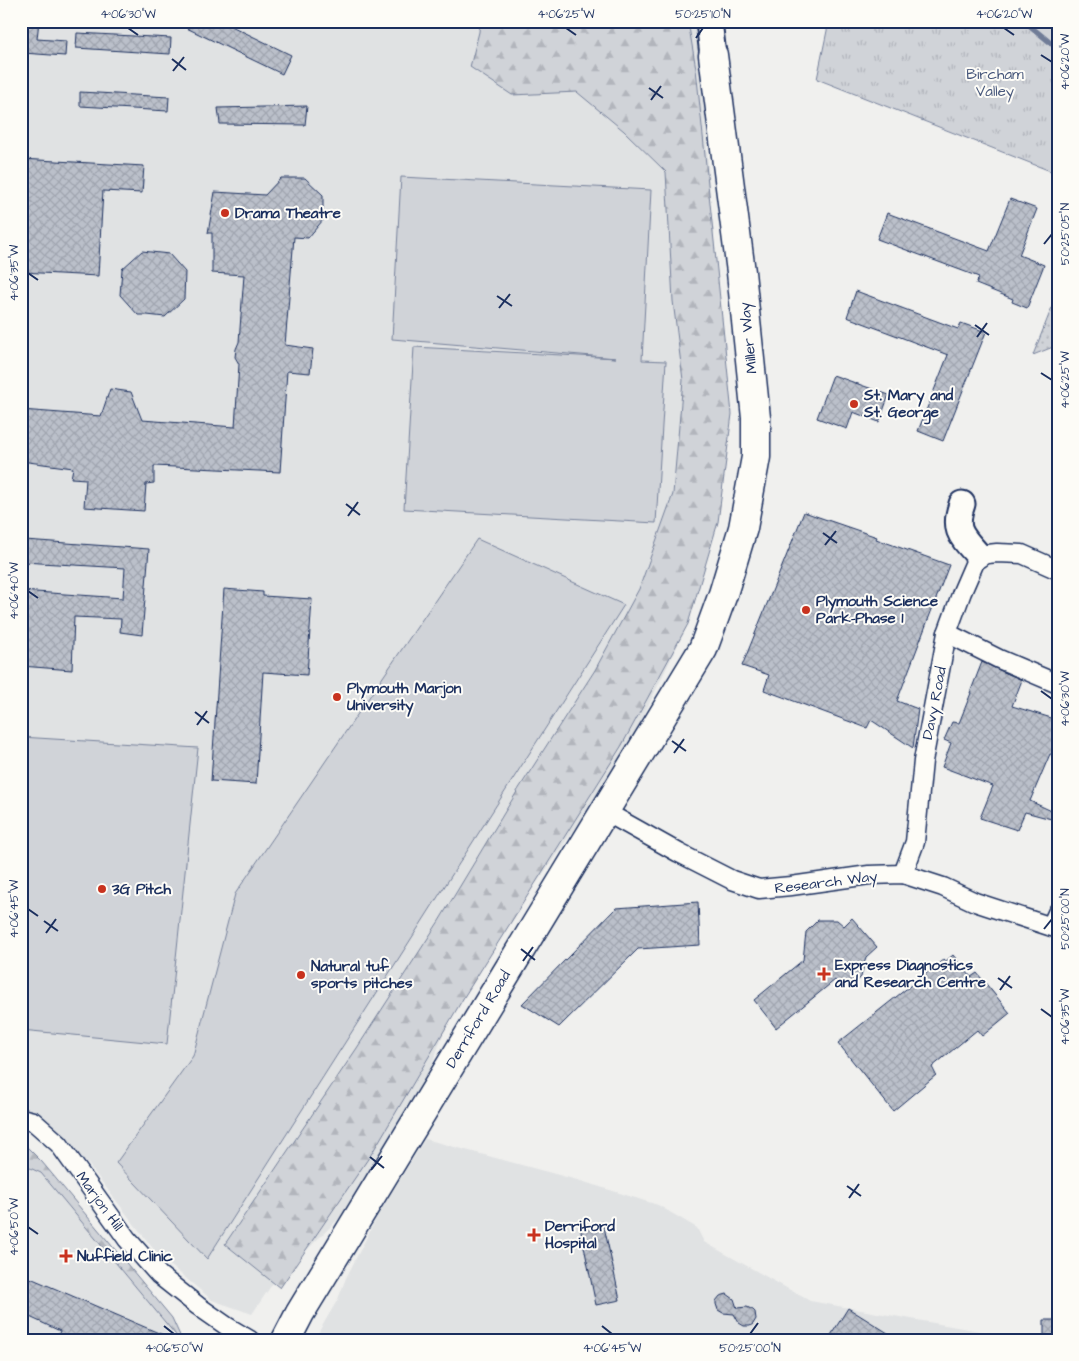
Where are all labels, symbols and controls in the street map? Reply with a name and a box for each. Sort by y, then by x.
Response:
text: 4°06'30"W [100,6,157,23]
text: 4°06'25"W [537,6,595,23]
text: 50°25'10"N [675,6,731,23]
text: 4°06'20"W [976,6,1033,23]
text: 4°06'20"W [1057,33,1074,90]
park label: Bircham Valley [966,64,1024,103]
text: 50°25'05"N [1057,202,1074,265]
place label: Drama Theatre [235,203,341,224]
marker: Drama Theatre [219,207,231,219]
text: 4°06'35"W [6,244,23,301]
street label: Miller Way [734,301,764,375]
text: 4°06'25"W [1057,351,1074,409]
place label: St. Mary and St. George [863,385,954,425]
marker: St. Mary and St. George [848,398,860,410]
text: 4°06'40"W [6,561,23,620]
place label: Plymouth Science Park-Phase 1 [816,591,938,629]
marker: Plymouth Science Park-Phase 1 [800,604,812,616]
street label: Davy Road [917,665,953,742]
text: 4°06'30"W [1057,670,1074,727]
place label: Plymouth Marjon University [347,678,462,717]
marker: Plymouth Marjon University [331,691,343,703]
street label: Research Way [774,866,879,900]
text: 4°06'45"W [6,879,23,938]
place label: 3G Pitch [111,879,171,900]
marker: 3G Pitch [96,883,108,895]
text: 50°25'00"N [1057,888,1074,950]
place label: Express Diagnostics and Research Centre [834,955,986,993]
place label: Natural tuf sports pitches [311,956,413,994]
street label: Derriford Road [441,966,516,1072]
marker: Express Diagnostics and Research Centre [817,967,831,981]
marker: Natural tuf sports pitches [295,969,307,981]
text: 4°06'35"W [1057,988,1074,1045]
street label: Marjon Hill [71,1167,128,1235]
text: 4°06'50"W [6,1197,23,1256]
place label: Derriford Hospital [545,1216,615,1254]
marker: Derriford Hospital [527,1228,541,1242]
place label: Nuffield Clinic [77,1246,173,1267]
marker: Nuffield Clinic [59,1249,73,1263]
text: 4°06'50"W [145,1340,204,1357]
text: 4°06'45"W [583,1340,642,1357]
text: 50°25'00"N [719,1340,781,1357]

